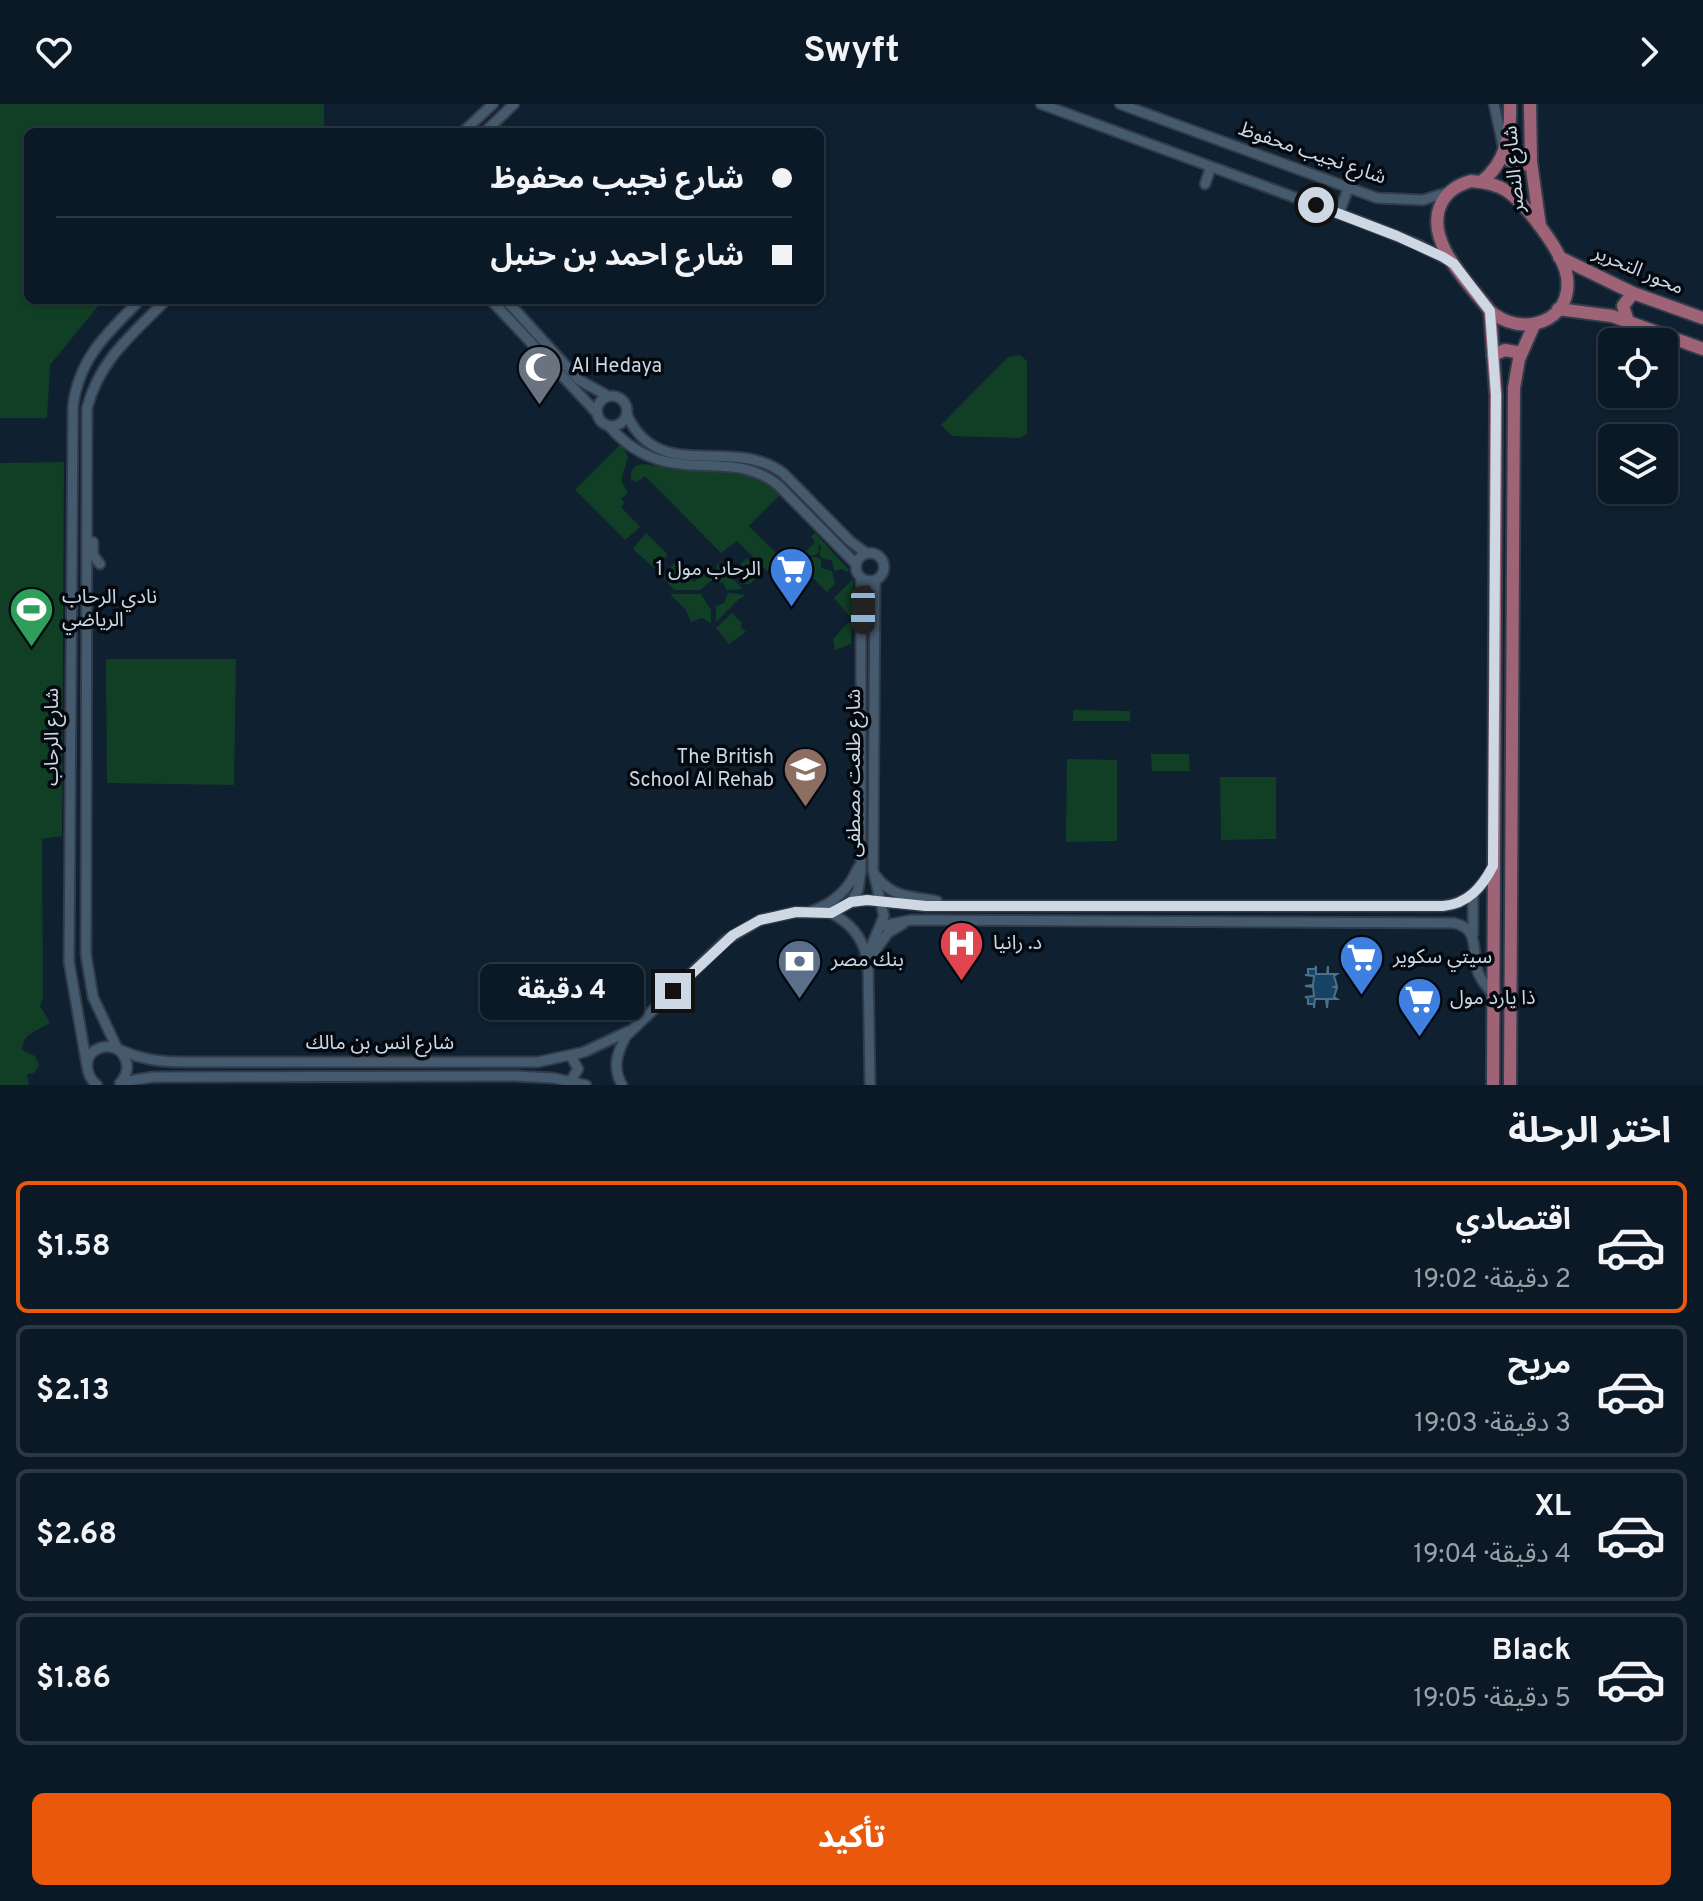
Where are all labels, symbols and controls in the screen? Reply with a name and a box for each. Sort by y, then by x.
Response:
text: Swyft [803,29,900,75]
icon: heart [32,30,76,74]
icon: forward [1627,30,1671,74]
street label: شارع نجيب محفوظ [1235,117,1389,191]
street label: شارع النصر [1498,124,1532,215]
text: شارع نجيب محفوظ [490,162,744,199]
route start [1298,187,1334,223]
text: شارع احمد بن حنبل [490,239,744,276]
street label: محور التحرير [1588,240,1687,302]
map controls [1598,328,1678,504]
button: locate [1598,328,1678,408]
mosque icon: Al Hedaya [516,343,564,406]
place label: Al Hedaya [571,354,662,380]
button: layers [1598,424,1678,504]
supermarket icon: الرحاب مول 1 [768,546,816,609]
place label: الرحاب مول 1 [656,557,761,583]
place label: نادي الرحاب الرياضي [62,585,157,635]
sports icon: نادي الرحاب الرياضي [7,586,55,649]
car [851,586,875,634]
street label: شارع الرحاب [40,688,66,786]
street label: شارع طلعت مصطفى [842,689,868,857]
place label: The British School Al Rehab [629,745,774,794]
school or university icon: The British School Al Rehab [781,746,829,809]
hospital icon: د. رانيا [938,920,986,983]
place label: د. رانيا [993,931,1042,957]
supermarket icon: سيتي سكوير [1338,934,1386,997]
bank icon: بنك مصر [776,937,824,1000]
place label: سيتي سكوير [1392,945,1492,972]
place label: بنك مصر [830,948,904,974]
callout: 4 دقيقة [481,963,645,1019]
route end [655,973,691,1009]
text: 4 دقيقة [518,975,606,1008]
supermarket icon: ذا يارد مول [1395,975,1443,1038]
place label: ذا يارد مول [1450,986,1536,1012]
street label: شارع انس بن مالك [306,1031,454,1057]
text: اختر الرحلة [1508,1110,1671,1156]
text: اقتصادي [1456,1203,1571,1240]
icon: car [1595,1211,1667,1283]
text: $1.58 [36,1229,111,1266]
text: 2 دقيقة · 19:02 [1414,1264,1571,1297]
text: مريح [1508,1347,1571,1384]
icon: car [1595,1355,1667,1427]
text: $2.13 [36,1373,110,1410]
text: 3 دقيقة · 19:03 [1414,1408,1571,1441]
text: XL [1534,1489,1571,1526]
icon: car [1595,1499,1667,1571]
text: $2.68 [36,1517,117,1554]
text: 4 دقيقة · 19:04 [1413,1539,1571,1572]
text: Black [1492,1633,1571,1670]
icon: car [1595,1643,1667,1715]
text: $1.86 [36,1661,111,1698]
text: 5 دقيقة · 19:05 [1413,1683,1571,1716]
button: تأكيد [32,1793,1671,1885]

